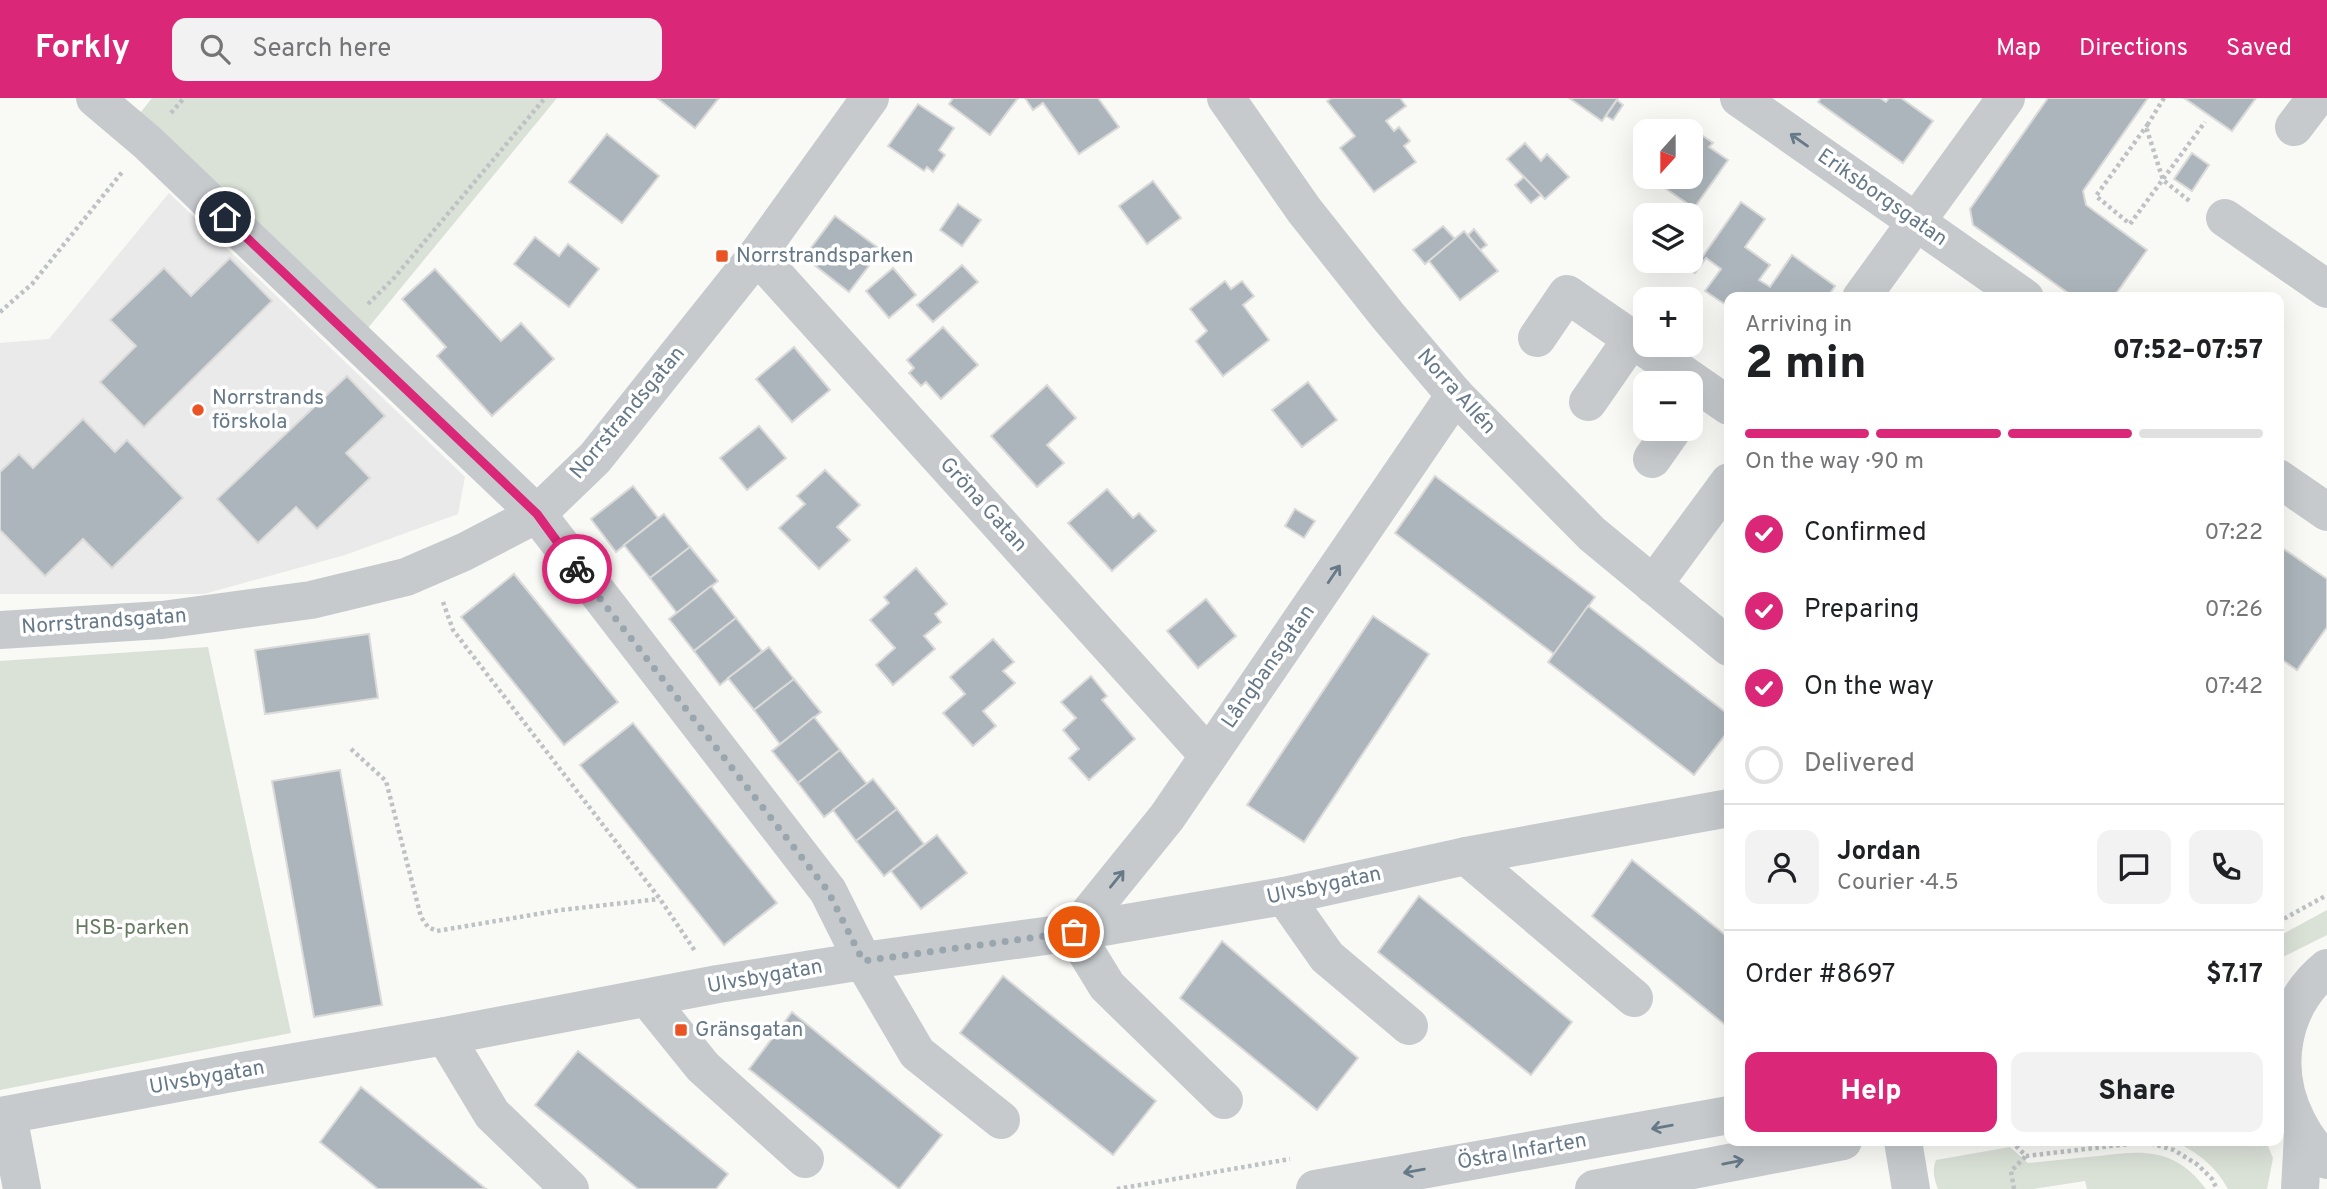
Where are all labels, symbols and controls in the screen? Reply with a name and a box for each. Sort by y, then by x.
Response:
search box [172,18,662,81]
text: Forkly [35,28,130,70]
icon: search [196,30,234,68]
text: Search here [252,33,391,66]
text: Map [1996,34,2041,64]
text: Directions [2079,34,2188,64]
text: Saved [2226,34,2292,64]
north arrow [1633,119,1703,189]
map controls [1633,119,1703,441]
one-way arrow [1790,133,1809,147]
street label: Eriksborgsgatan [1812,143,1952,253]
pin [195,187,255,247]
icon: home [206,198,244,236]
button: layers [1633,203,1703,273]
place label: Norrstrandsparken [736,243,914,270]
marker: Norrstrandsparken [714,248,730,264]
button: + [1633,287,1703,357]
text: Arriving in [1745,311,1852,340]
text: 07:52–07:57 [2113,335,2263,368]
text: 2 min [1745,336,1867,395]
street label: Norrstrandsgatan [564,341,692,485]
street label: Norra Allén [1411,344,1501,440]
button: − [1633,371,1703,441]
place label: Norrstrands förskola [212,385,324,436]
marker: Norrstrands förskola [190,402,206,418]
text: On the way · 90 m [1745,448,1924,477]
street label: Gröna Gatan [933,452,1033,558]
icon: check [1745,515,1783,553]
text: Confirmed [1804,517,1927,550]
text: 07:22 [2205,519,2263,548]
courier [542,534,612,604]
icon: bike [558,550,596,588]
one-way arrow [1327,564,1341,584]
icon: check [1745,592,1783,630]
text: Preparing [1804,594,1919,627]
text: 07:26 [2205,596,2263,625]
street label: Långbansgatan [1216,600,1322,734]
street label: Norrstrandsgatan [21,603,187,641]
icon: check [1745,669,1783,707]
text: On the way [1804,671,1934,704]
text: 07:42 [2204,673,2263,702]
text: Delivered [1804,748,1915,781]
button: person [1745,830,1819,904]
button: chat [2097,830,2171,904]
button: phone [2189,830,2263,904]
text: Jordan [1837,836,1921,869]
street label: Ulvsbygatan [1264,861,1384,911]
text: Courier · 4.5 [1837,869,1959,898]
one-way arrow [1109,870,1125,888]
pin [1044,902,1104,962]
icon: bag [1055,913,1093,951]
park label: HSB-parken [75,915,189,942]
street label: Ulvsbygatan [705,954,825,1000]
text: Order #8697 [1745,959,1895,992]
text: $7.17 [2206,959,2263,992]
place label: Gränsgatan [695,1017,803,1044]
marker: Gränsgatan [673,1022,689,1038]
button: Help [1745,1052,1997,1132]
button: Share [2011,1052,2263,1132]
street label: Ulvsbygatan [147,1055,267,1101]
one-way arrow [1651,1121,1674,1134]
street label: Östra Infarten [1455,1127,1589,1177]
one-way arrow [1721,1155,1744,1168]
one-way arrow [1403,1165,1426,1178]

